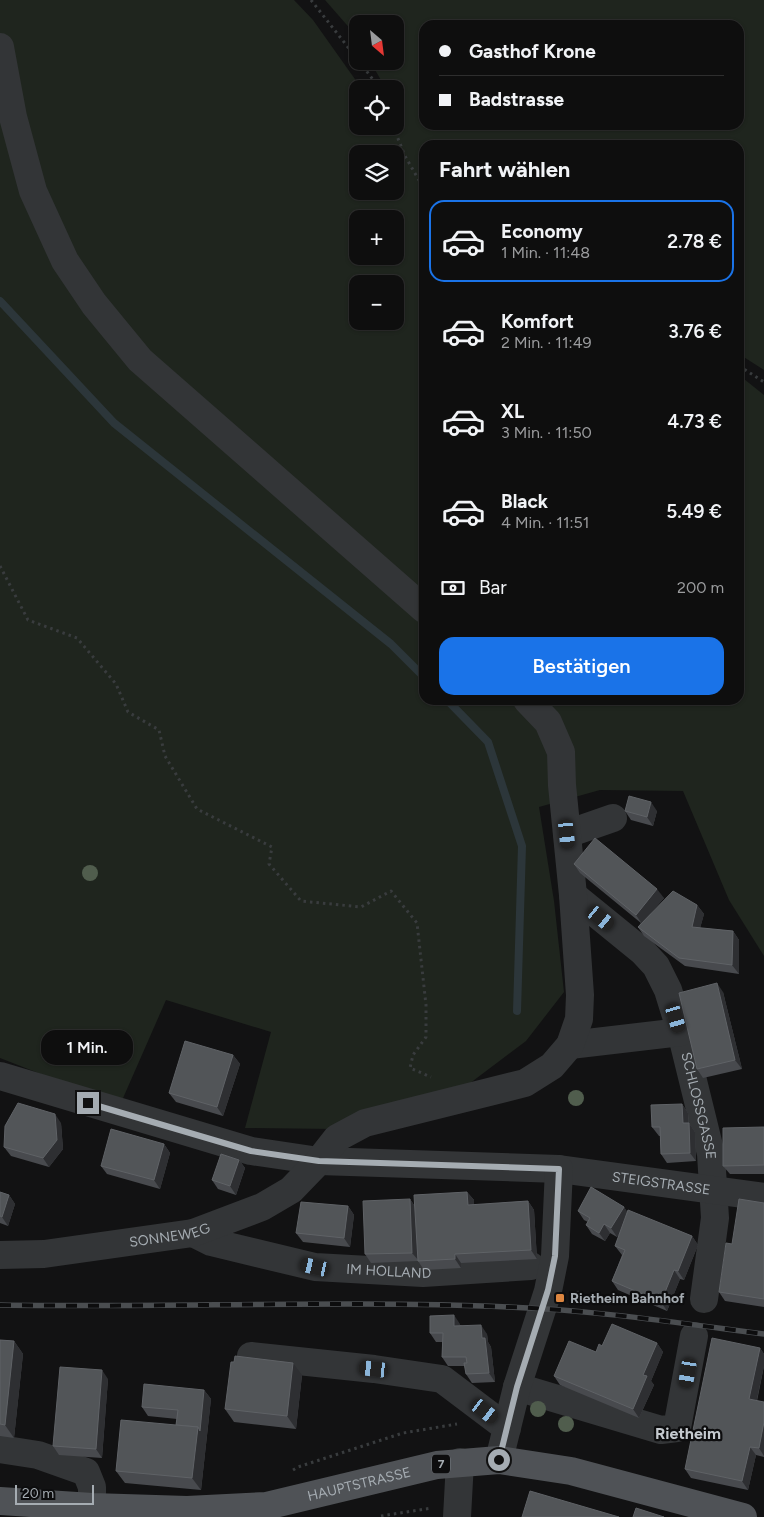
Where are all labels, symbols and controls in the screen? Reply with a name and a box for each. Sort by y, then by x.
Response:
north arrow [349,15,404,70]
map controls [349,15,404,330]
text: Gasthof Krone [469,40,596,63]
button: locate [349,80,404,135]
text: Badstrasse [469,88,564,111]
button: layers [349,145,404,200]
text: Fahrt wählen [439,156,570,183]
button: + [349,210,404,265]
icon: car [441,219,486,264]
text: Economy [501,220,583,243]
text: 2.78 € [667,230,722,253]
text: 1 Min. · 11:48 [501,243,590,262]
button: − [349,275,404,330]
icon: car [441,309,486,354]
text: Komfort [501,310,574,333]
text: 3.76 € [668,320,722,343]
text: 2 Min. · 11:49 [501,333,592,352]
icon: car [441,399,486,444]
text: XL [501,400,524,423]
text: 4.73 € [667,410,722,433]
text: 3 Min. · 11:50 [501,423,592,442]
icon: car [441,489,486,534]
text: Black [501,490,548,513]
text: 5.49 € [666,500,722,523]
text: 4 Min. · 11:51 [501,513,589,532]
icon: cash [439,574,467,602]
text: Bar [479,576,507,599]
text: 200 m [677,578,724,597]
button: Bestätigen [439,637,724,695]
car [557,818,576,850]
car [584,903,617,933]
car [664,1001,687,1035]
callout: 1 Min. [42,1030,134,1066]
text: 1 Min. [67,1038,107,1057]
street label: SCHLOSSGASSE [678,1050,720,1160]
route end [77,1092,99,1114]
street label: STEIGSTRASSE [611,1168,712,1198]
street label: SONNEWEG [128,1219,213,1250]
car [298,1256,331,1278]
street label: IM HOLLAND [346,1260,432,1282]
place label: Rietheim Bahnhof [570,1290,685,1307]
marker: Rietheim Bahnhof [554,1292,566,1304]
car [678,1357,697,1389]
car [358,1360,389,1378]
car [468,1396,501,1426]
district label: Rietheim [655,1424,721,1443]
route start [488,1449,510,1471]
road number: 7 [432,1455,450,1474]
street label: HAUPTSTRASSE [306,1463,412,1504]
scale bar [15,1482,94,1505]
text: 20 m [22,1485,54,1502]

